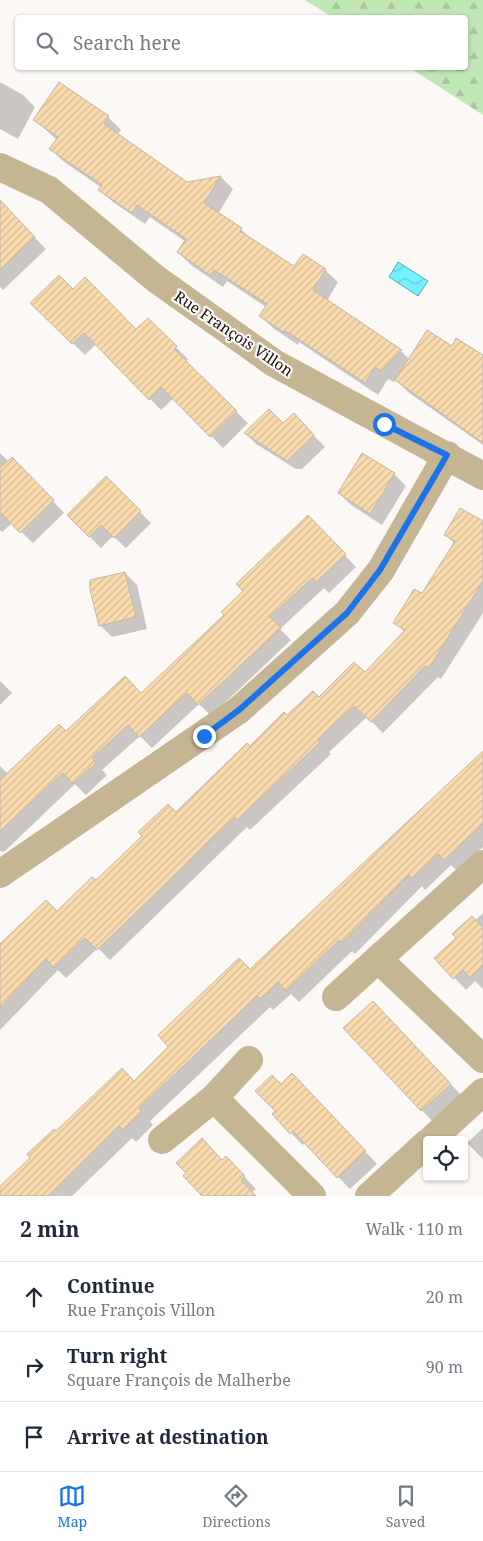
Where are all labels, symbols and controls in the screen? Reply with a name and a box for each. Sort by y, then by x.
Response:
search box [15,15,468,70]
icon: search [33,29,61,57]
text: Search here [73,30,181,56]
street label: Rue François Villon [171,286,298,380]
route start [373,413,396,436]
route end [193,725,216,748]
map controls [423,1136,468,1181]
button: locate [423,1136,468,1181]
text: 2 min [20,1215,79,1243]
text: Walk · 110 m [366,1218,463,1240]
text: Continue [67,1273,155,1299]
icon: ahead [20,1283,48,1311]
text: 20 m [426,1286,463,1308]
text: Rue François Villon [67,1299,215,1321]
text: Turn right [67,1343,167,1369]
icon: right [20,1353,48,1381]
text: 90 m [426,1356,463,1378]
text: Square François de Malherbe [67,1369,291,1391]
icon: arrive [20,1423,48,1451]
text: Arrive at destination [67,1424,269,1450]
tab: Map [58,1482,87,1531]
tab: Directions [202,1482,271,1531]
tab: Saved [386,1482,425,1531]

